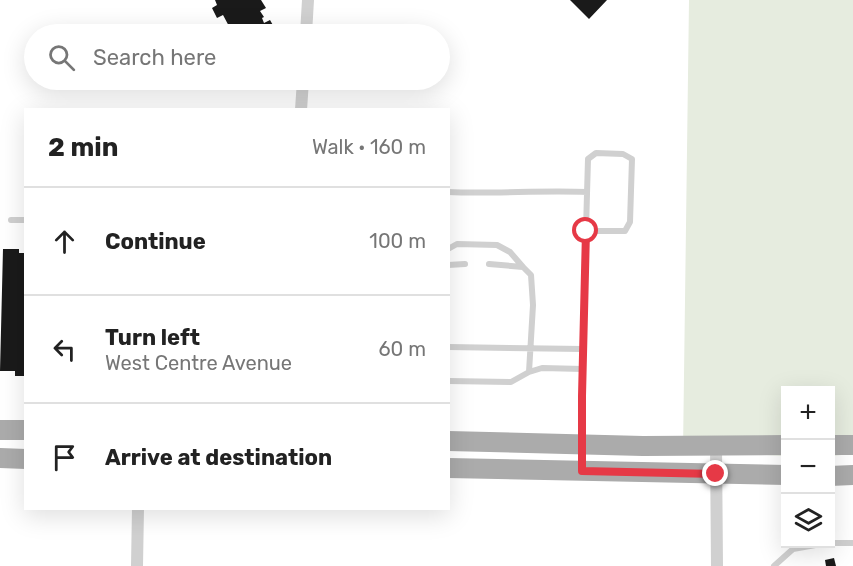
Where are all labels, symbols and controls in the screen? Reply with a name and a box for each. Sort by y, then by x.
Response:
search box [24,24,450,90]
icon: search [45,41,78,74]
text: Search here [93,44,216,71]
text: 2 min [48,132,118,163]
text: Walk · 160 m [312,135,426,159]
route start [572,217,598,243]
icon: ahead [48,225,81,258]
text: Continue [105,228,206,255]
text: 100 m [369,229,426,253]
text: Turn left [105,324,200,351]
icon: left [48,333,81,366]
text: 60 m [379,337,426,361]
text: West Centre Avenue [105,351,292,375]
map controls [781,386,835,548]
button: + [781,386,835,440]
button: − [781,440,835,494]
icon: arrive [48,441,81,474]
text: Arrive at destination [105,444,332,471]
route end [702,460,728,486]
button: layers [781,494,835,548]

